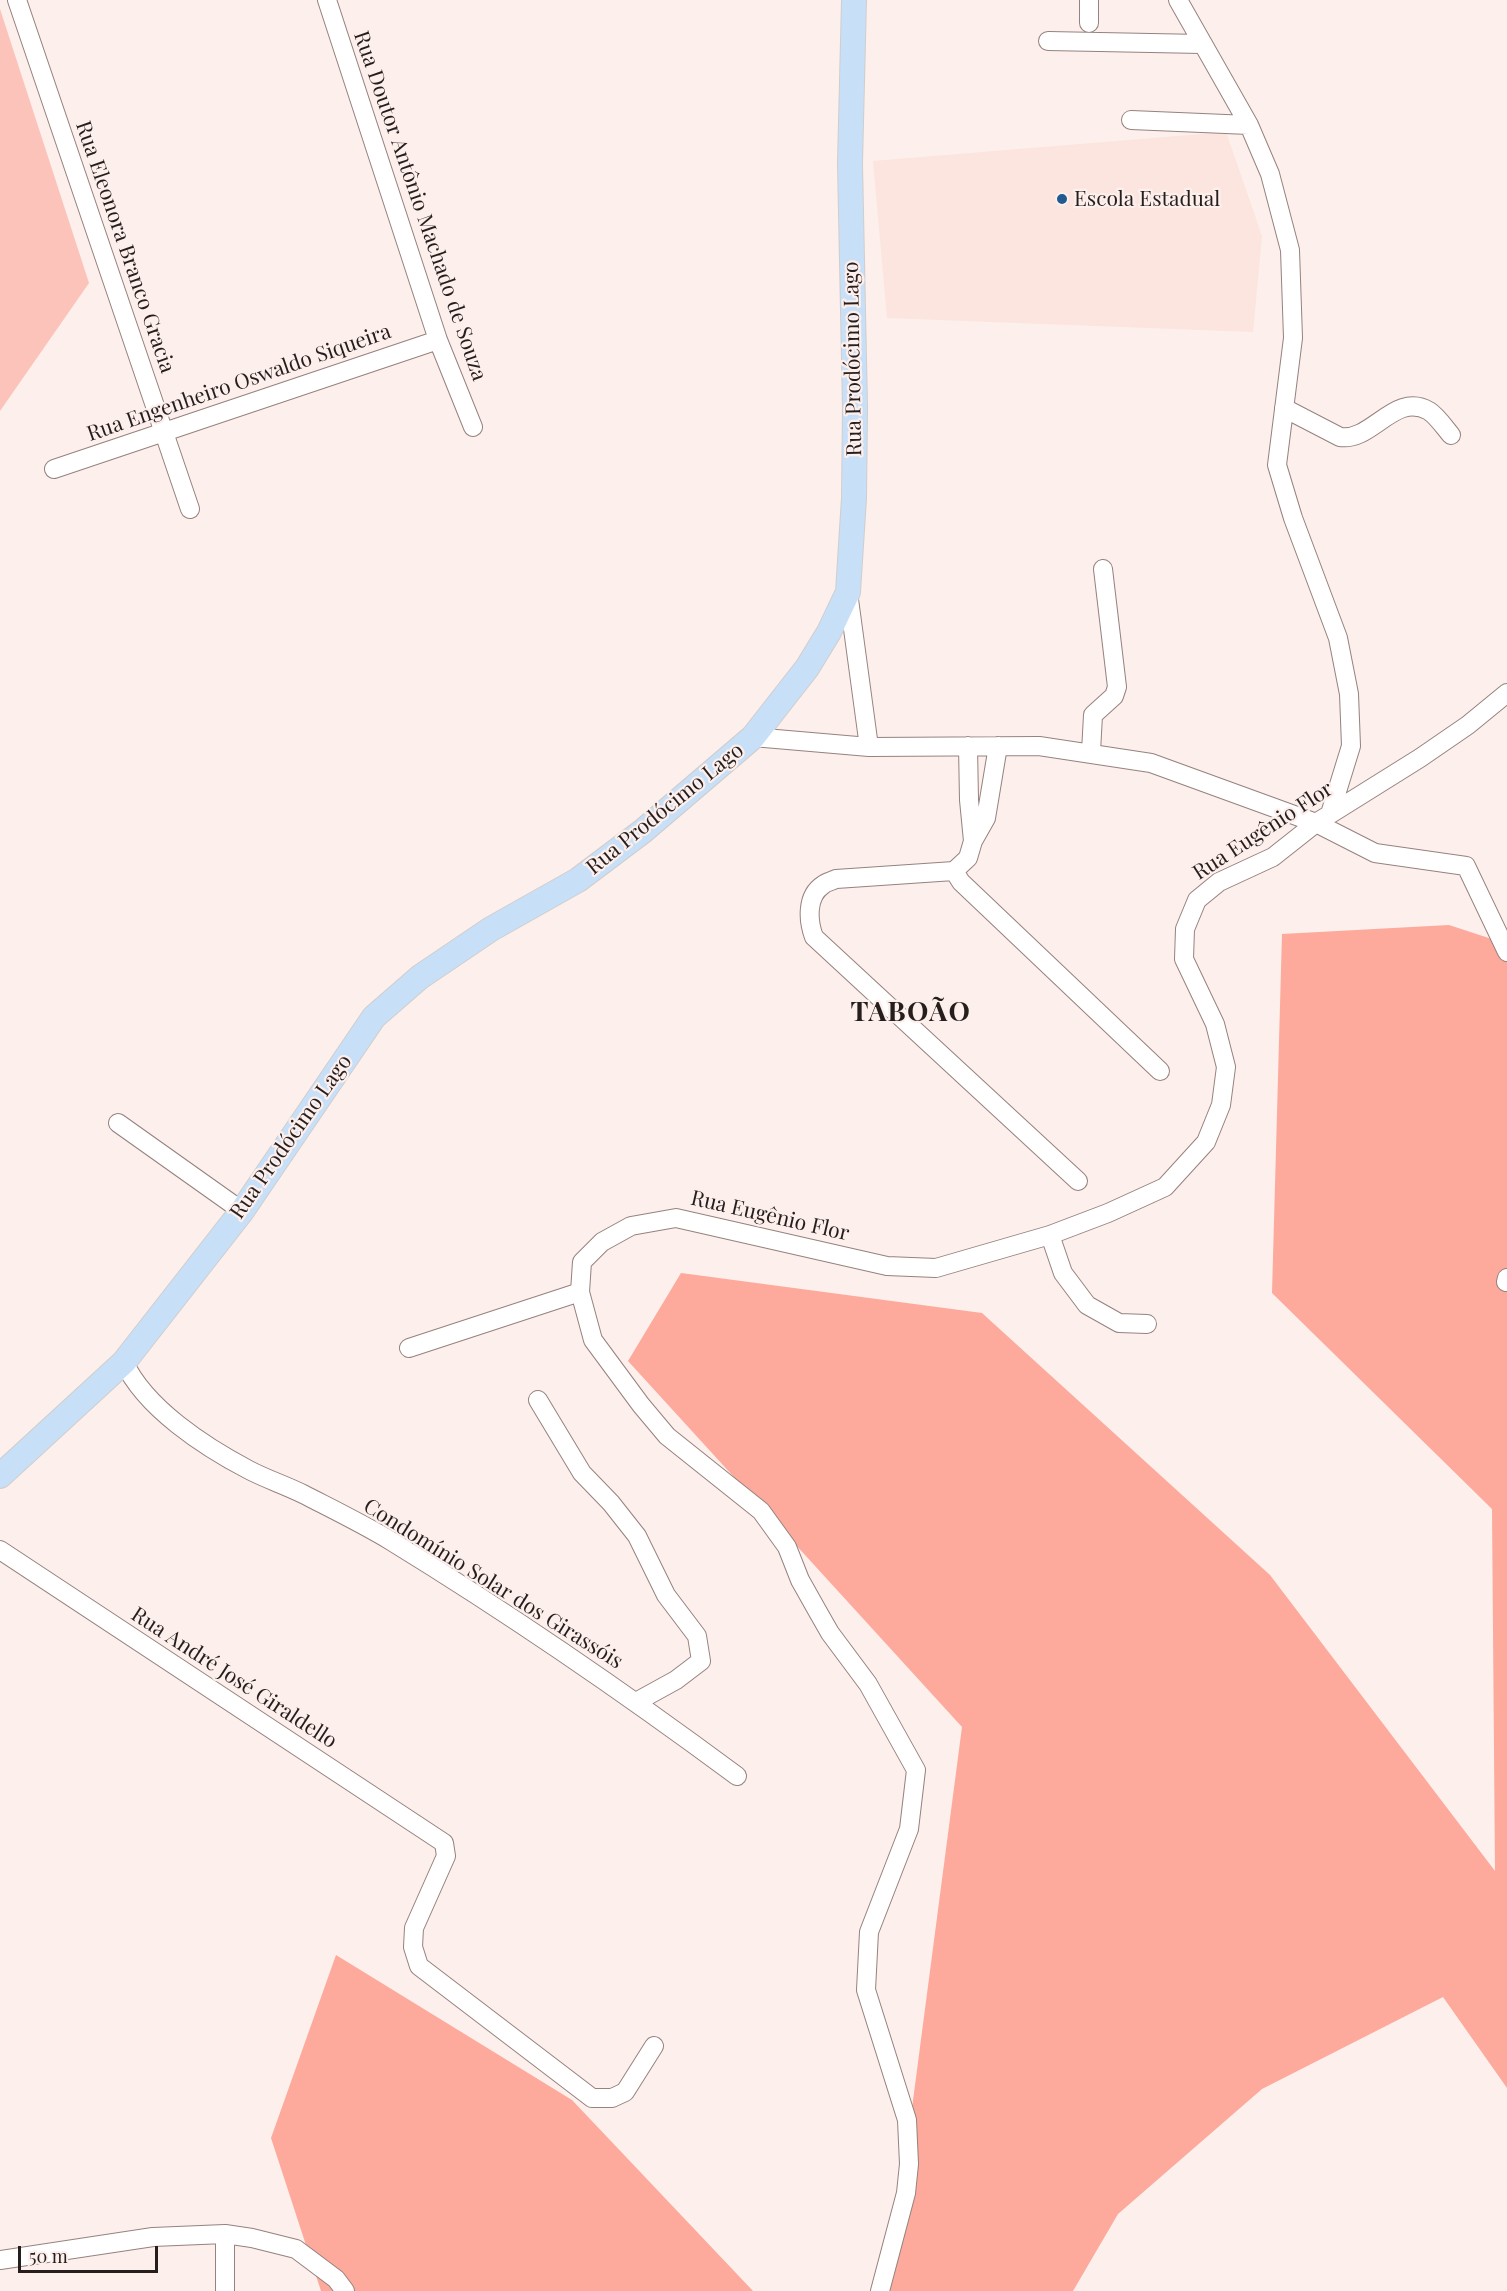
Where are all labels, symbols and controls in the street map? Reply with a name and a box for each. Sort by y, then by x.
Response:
street label: Rua Doutor Antônio Machado de Souza [348,28,492,384]
street label: Rua Eleonora Branco Gracia [70,118,180,376]
place label: Escola Estadual [1074,186,1220,212]
marker: Escola Estadual [1055,192,1069,206]
street label: Rua Prodócimo Lago [839,261,867,457]
street label: Rua Engenheiro Oswaldo Siqueira [84,319,394,447]
street label: Rua Prodócimo Lago [581,738,749,880]
street label: Rua Eugênio Flor [1188,776,1338,886]
district label: TABOÃO [851,997,971,1029]
street label: Rua Prodócimo Lago [225,1050,357,1224]
street label: Rua Eugênio Flor [688,1186,852,1246]
street label: Condomínio Solar dos Girassóis [359,1494,627,1674]
street label: Rua André José Giraldello [126,1602,342,1754]
scale bar [21,2234,160,2272]
text: 50 m [29,2244,68,2268]

